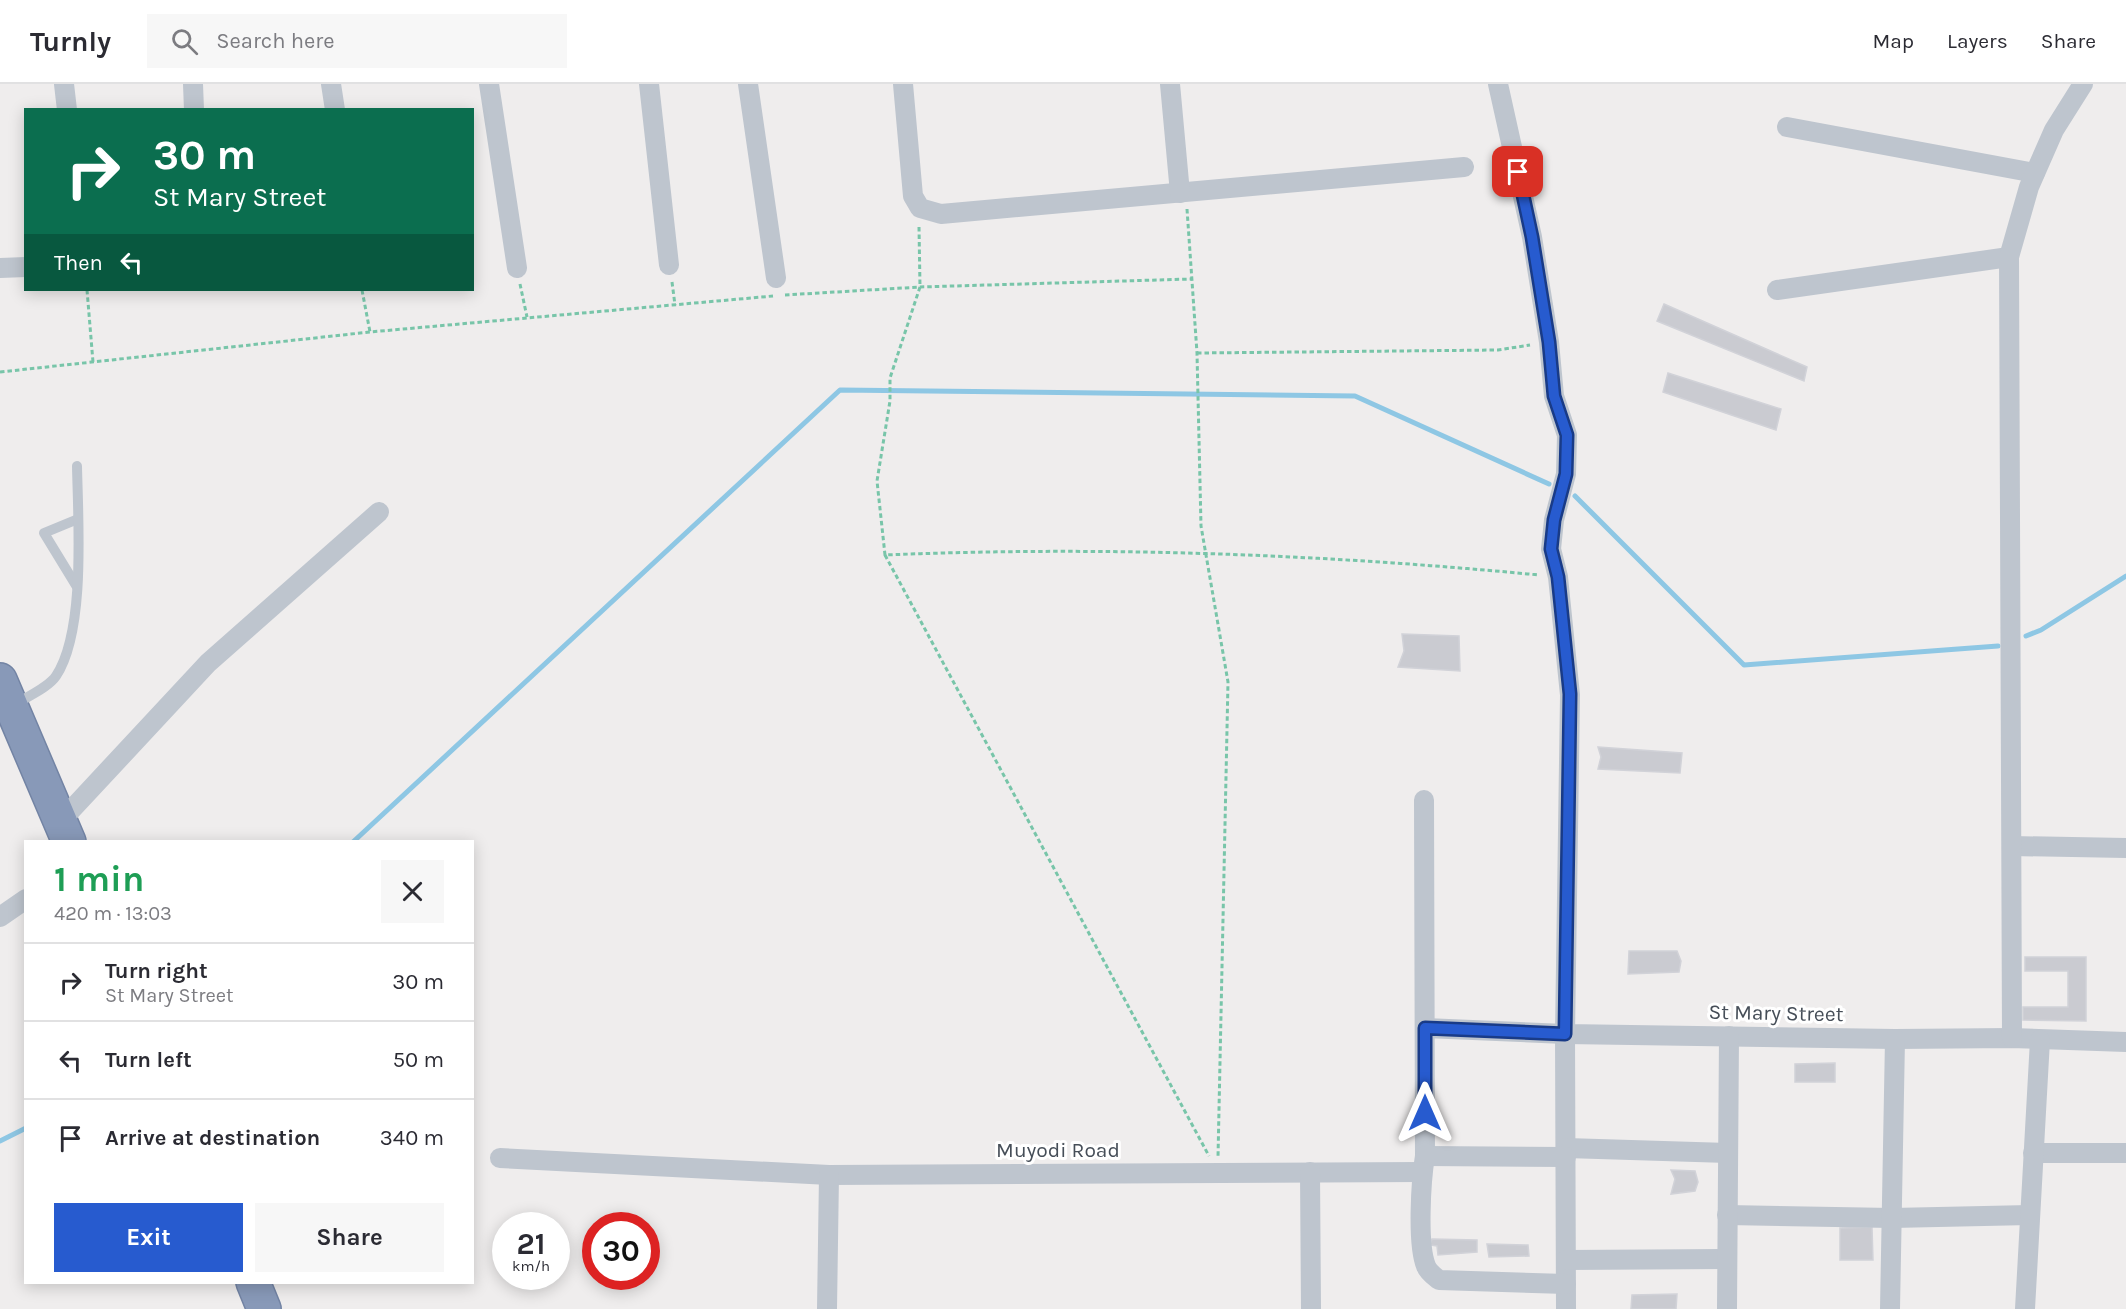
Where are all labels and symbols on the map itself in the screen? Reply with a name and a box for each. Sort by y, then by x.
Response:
pin [1492,146,1543,197]
street label: St Mary Street [1708,1000,1844,1026]
position arrow [1393,1081,1457,1145]
street label: Muyodi Road [996,1138,1120,1162]
speed limit sign: 30 [582,1212,660,1290]

